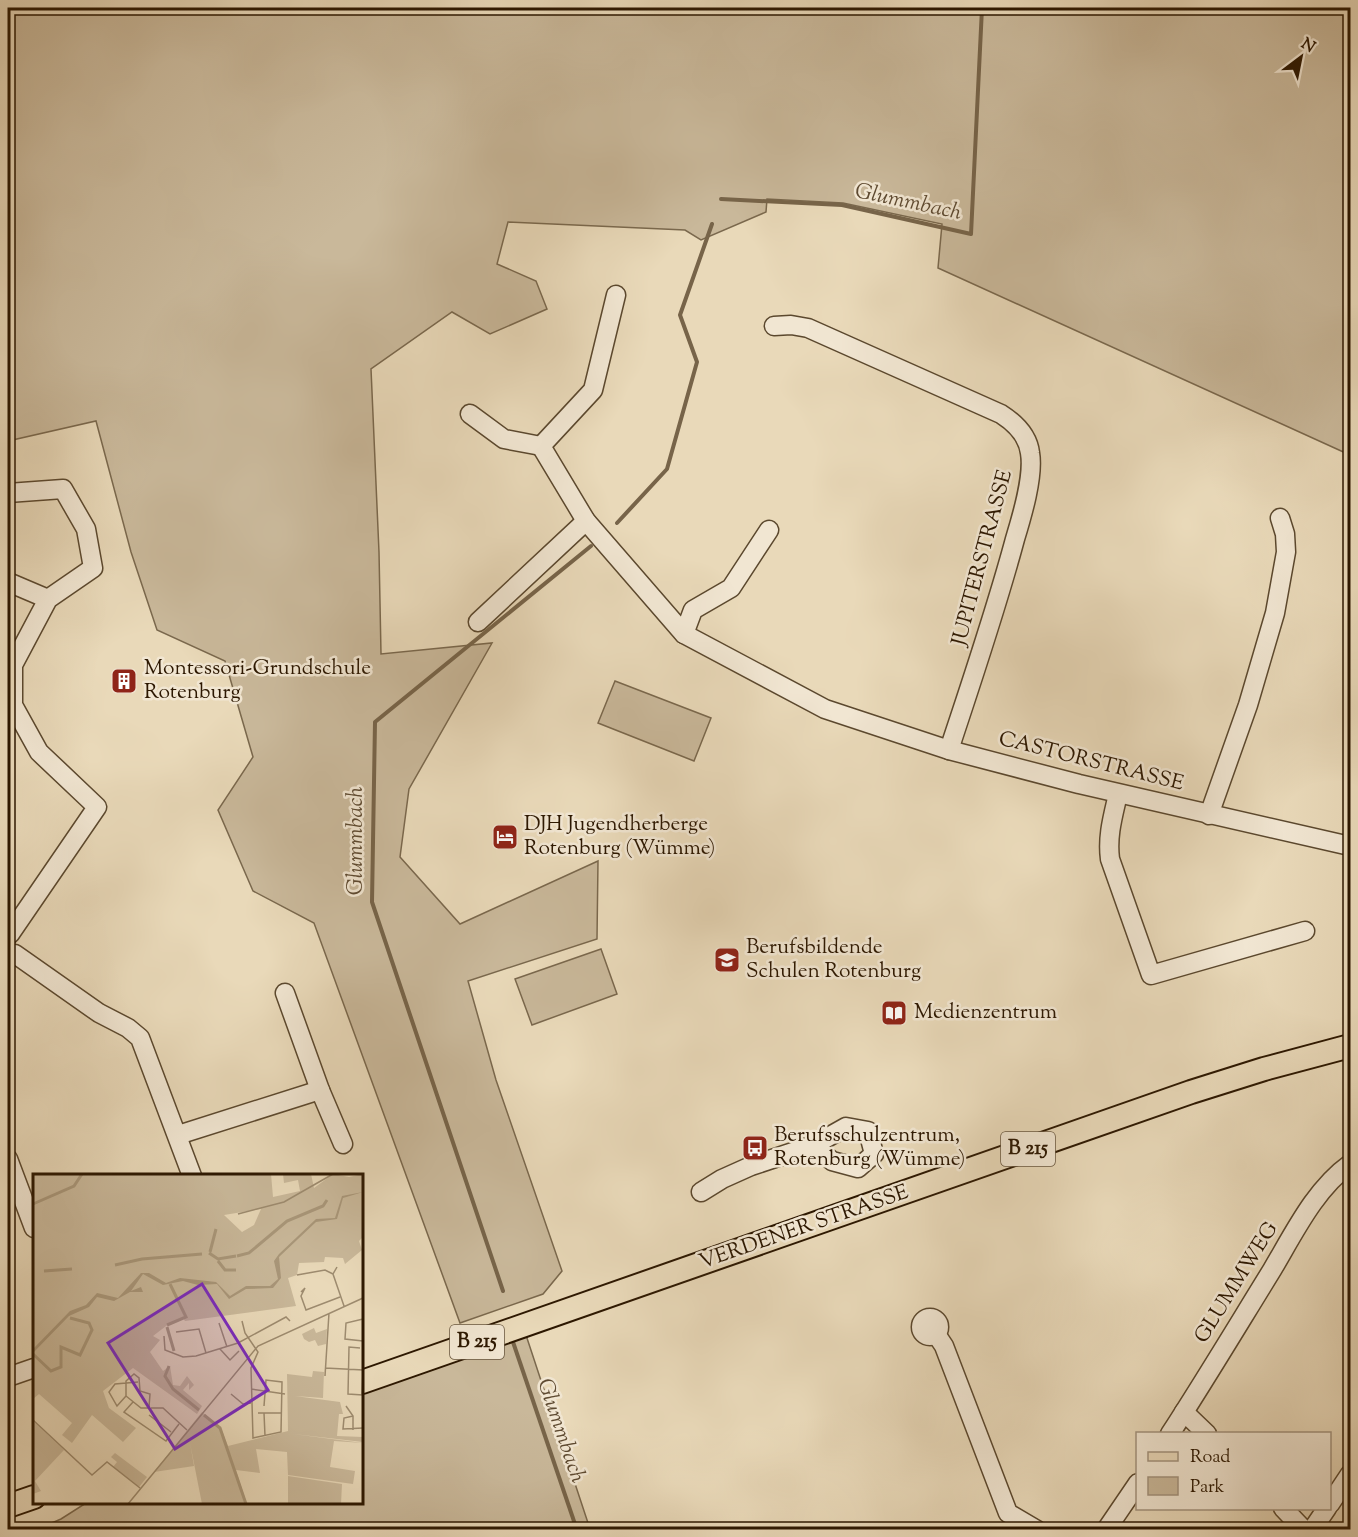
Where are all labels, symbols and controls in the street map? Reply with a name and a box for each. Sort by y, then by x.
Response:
north arrow [1271,27,1331,87]
text: N [1296,33,1319,60]
water label: Glummbach [852,176,965,230]
street label: JUPITERSTRASSE [945,466,1021,650]
place label: Montessori-Grundschule Rotenburg [144,654,371,708]
building icon: Montessori-Grundschule Rotenburg [109,666,139,696]
street label: CASTORSTRASSE [995,725,1187,800]
water label: Glummbach [341,787,373,895]
place label: DJH Jugendherberge Rotenburg (Wümme) [524,810,715,864]
hotel icon: DJH Jugendherberge Rotenburg (Wümme) [490,822,520,852]
place label: Berufsbildende Schulen Rotenburg [746,933,921,987]
school or university icon: Berufsbildende Schulen Rotenburg [712,945,742,975]
library icon: Medienzentrum [879,998,909,1028]
place label: Medienzentrum [914,998,1057,1028]
place label: Berufsschulzentrum, Rotenburg (Wümme) [774,1121,965,1175]
road number: B 215 [1001,1132,1055,1166]
bus stop icon: Berufsschulzentrum, Rotenburg (Wümme) [740,1133,770,1163]
inset map [33,1174,363,1504]
street label: VERDENER STRASSE [695,1178,913,1278]
street label: GLUMMWEG [1188,1216,1286,1350]
road number: B 215 [450,1325,504,1359]
water label: Glummbach [527,1375,593,1488]
legend [1136,1432,1331,1510]
text: Road [1190,1445,1230,1471]
text: Park [1190,1475,1225,1501]

